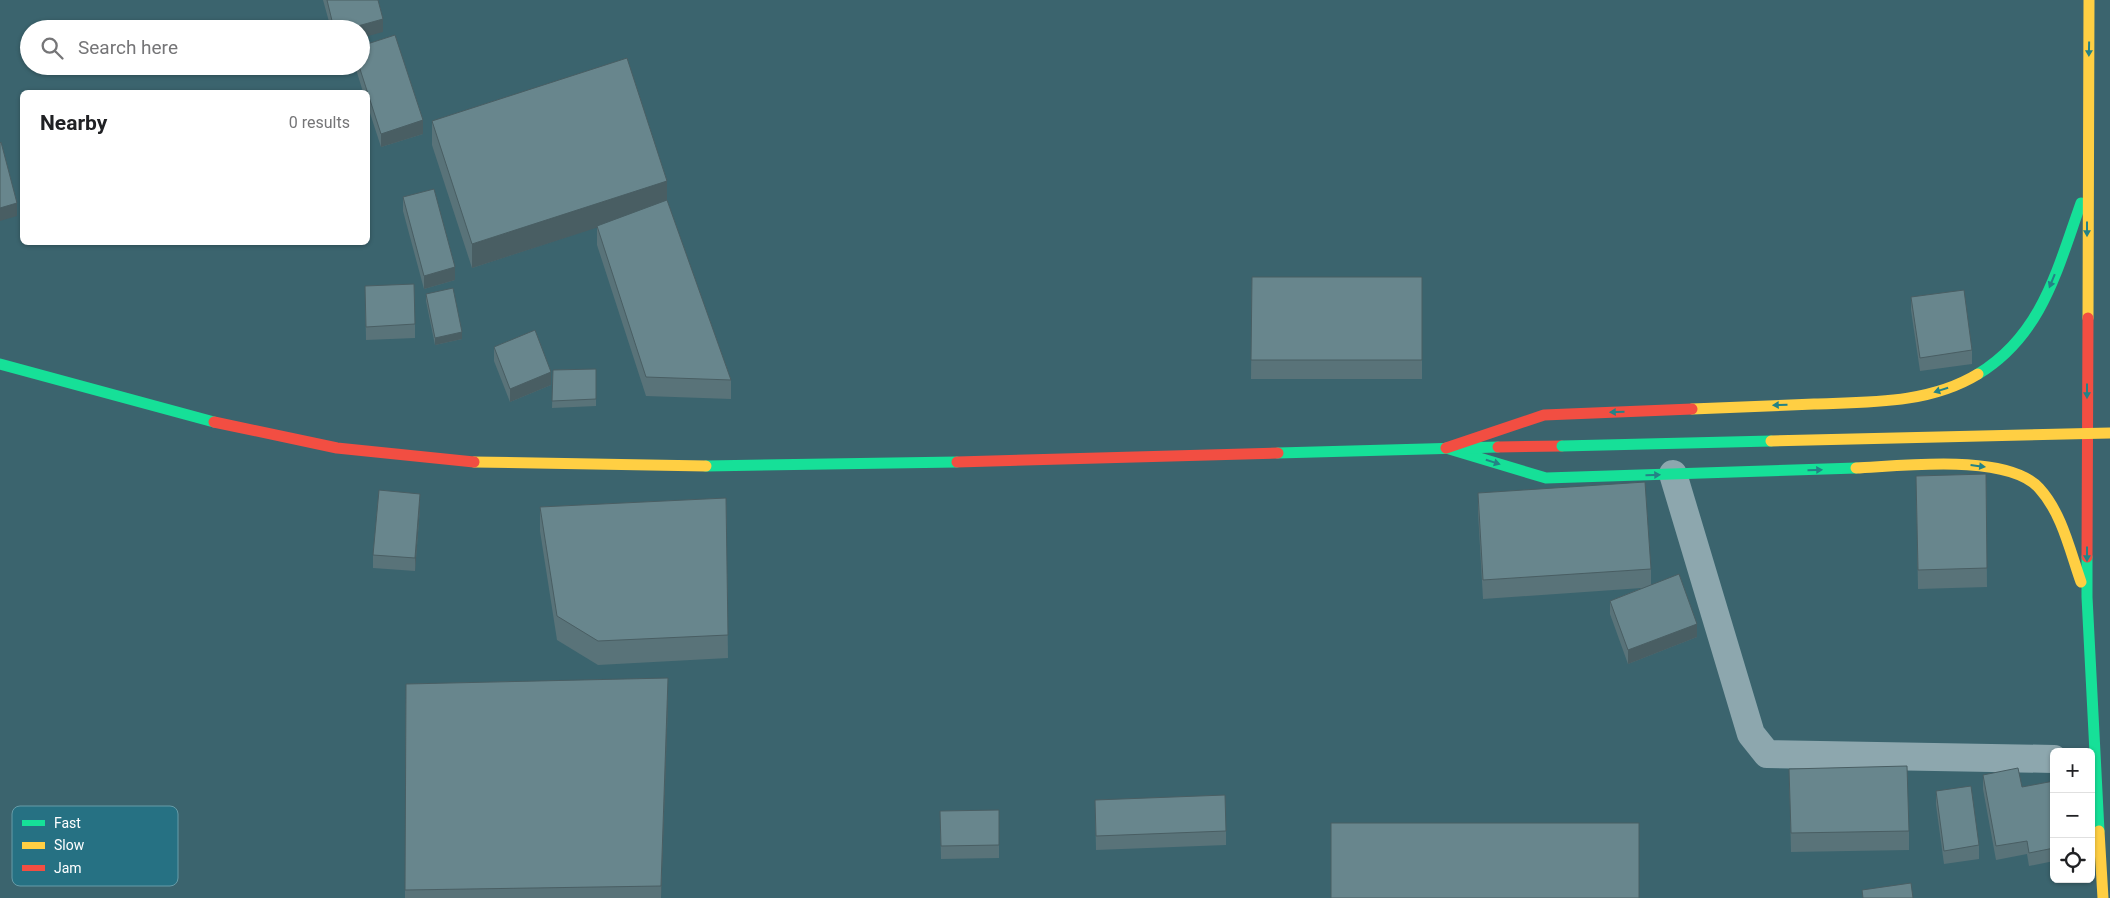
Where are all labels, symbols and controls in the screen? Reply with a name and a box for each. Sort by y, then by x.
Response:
search box [20,20,370,75]
icon: search [38,34,66,62]
text: Search here [78,36,178,59]
one-way arrow [2085,41,2093,57]
text: Nearby [40,111,107,135]
text: 0 results [289,113,350,132]
one-way arrow [2083,221,2091,237]
one-way arrow [2048,274,2056,288]
one-way arrow [2083,383,2091,399]
one-way arrow [1933,387,1948,395]
one-way arrow [1771,401,1787,409]
one-way arrow [1609,408,1625,416]
one-way arrow [1486,458,1501,466]
one-way arrow [1970,462,1986,470]
one-way arrow [1808,466,1824,474]
one-way arrow [1645,471,1661,479]
one-way arrow [2083,546,2091,562]
map controls [2050,748,2095,883]
button: + [2050,748,2095,793]
button: − [2050,793,2095,838]
legend [12,806,178,886]
text: Fast [54,815,81,831]
text: Slow [54,837,85,853]
button: locate [2050,838,2095,883]
text: Jam [54,860,82,876]

